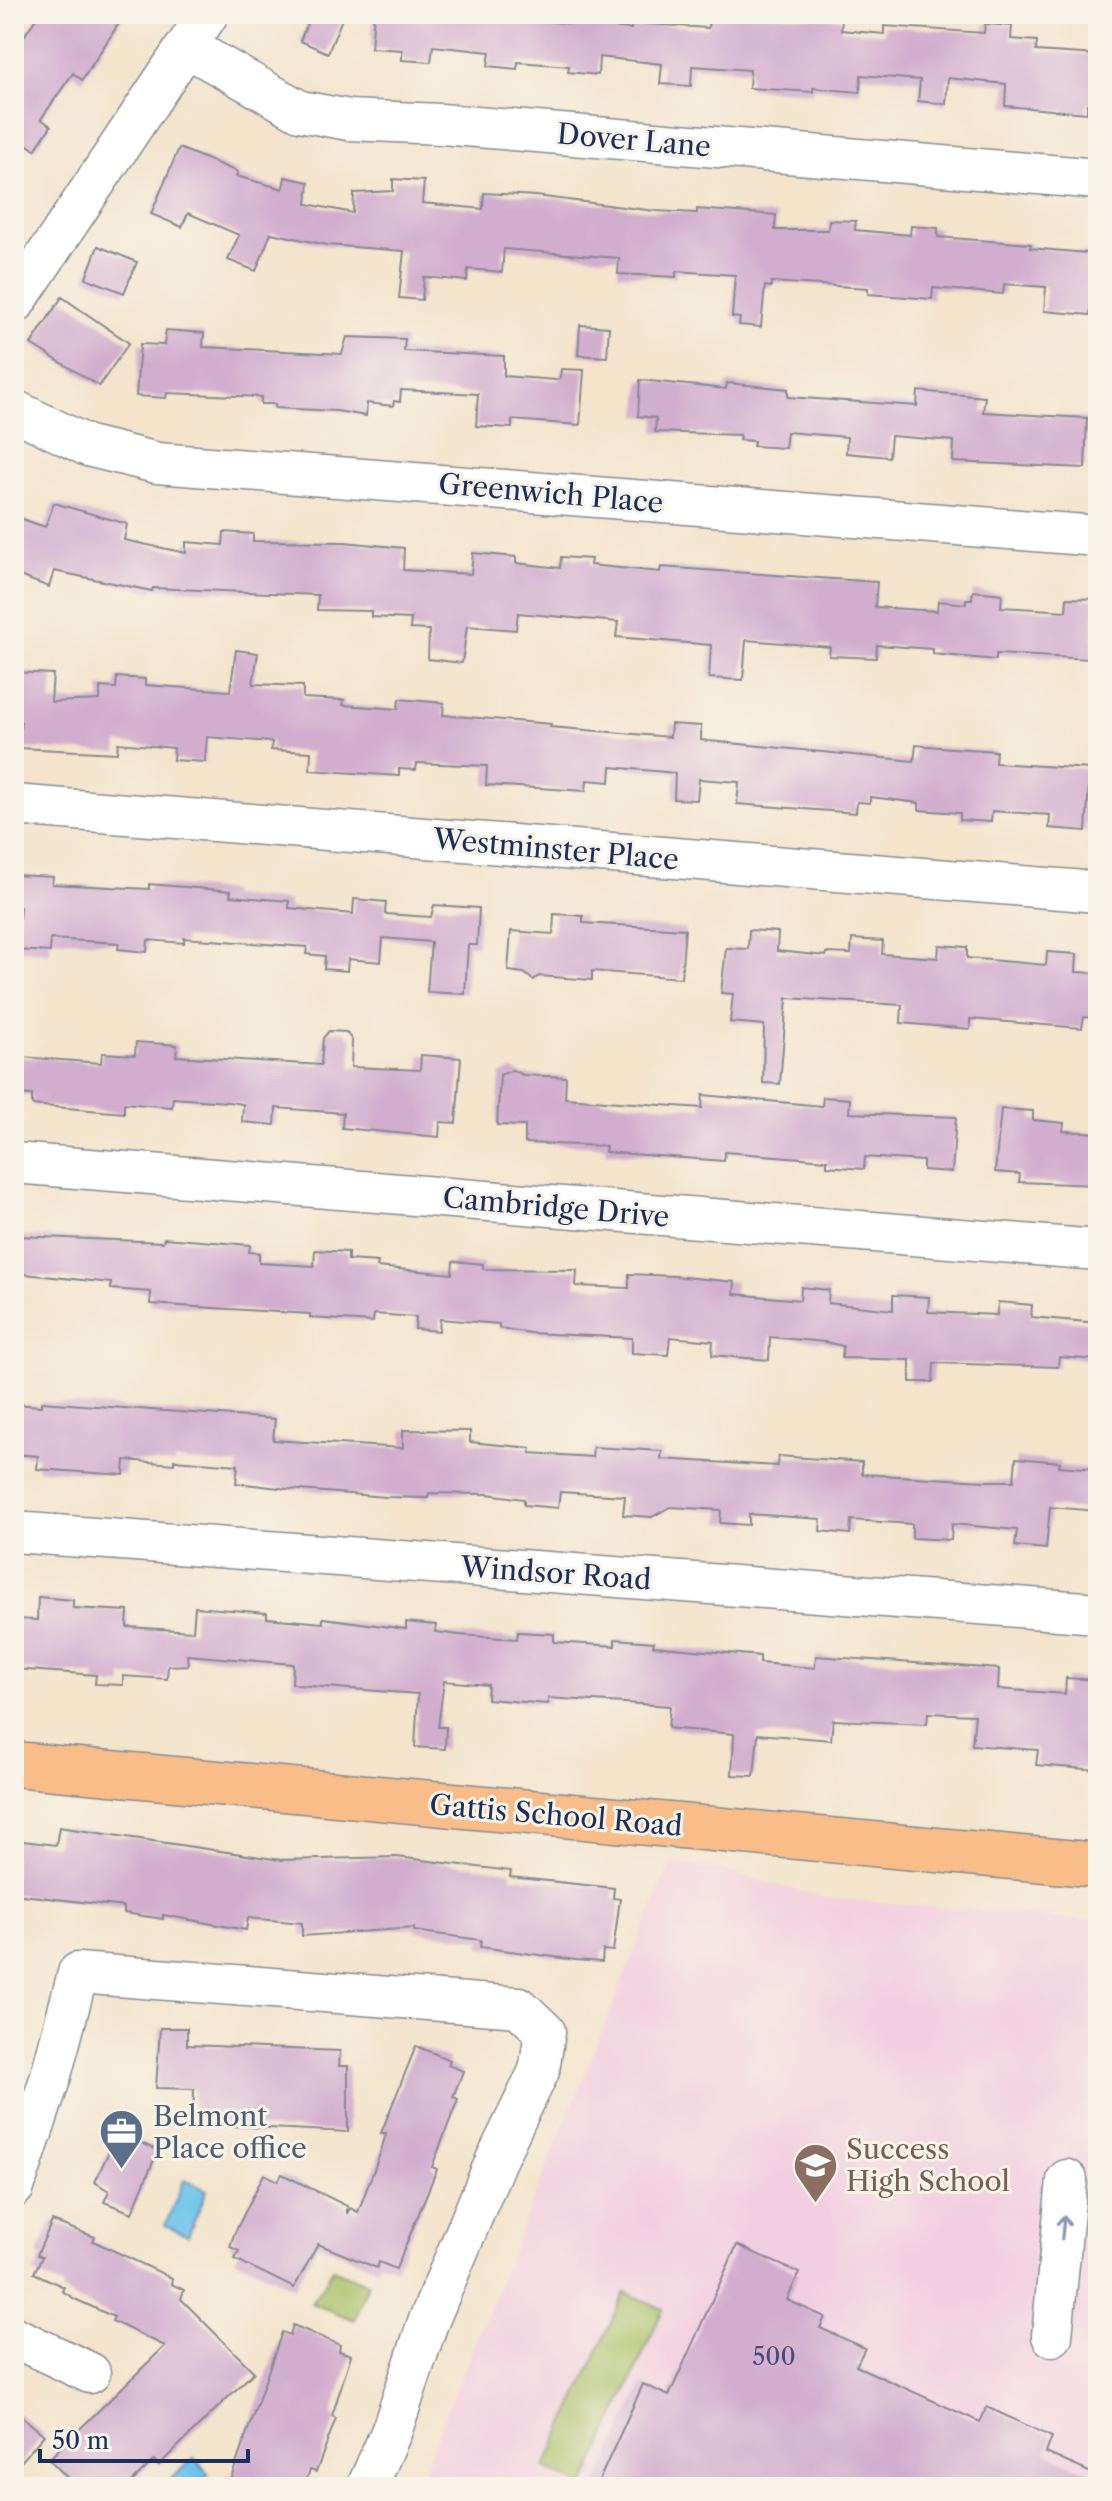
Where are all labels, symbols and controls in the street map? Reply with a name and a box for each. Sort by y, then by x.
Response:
street label: Dover Lane [556,116,712,164]
street label: Greenwich Place [437,466,665,520]
street label: Westminster Place [431,821,680,877]
street label: Cambridge Drive [441,1180,671,1234]
street label: Windsor Road [459,1549,652,1597]
street label: Gattis School Road [428,1787,684,1843]
place label: Belmont Place office [153,2099,307,2165]
office icon: Belmont Place office [98,2108,146,2171]
place label: Success High School [846,2132,1010,2198]
school or university icon: Success High School [791,2141,839,2204]
one-way arrow [1055,2214,1070,2241]
house number: 500 [752,2342,796,2371]
scale bar [40,2413,248,2463]
text: 50 m [52,2426,109,2455]

